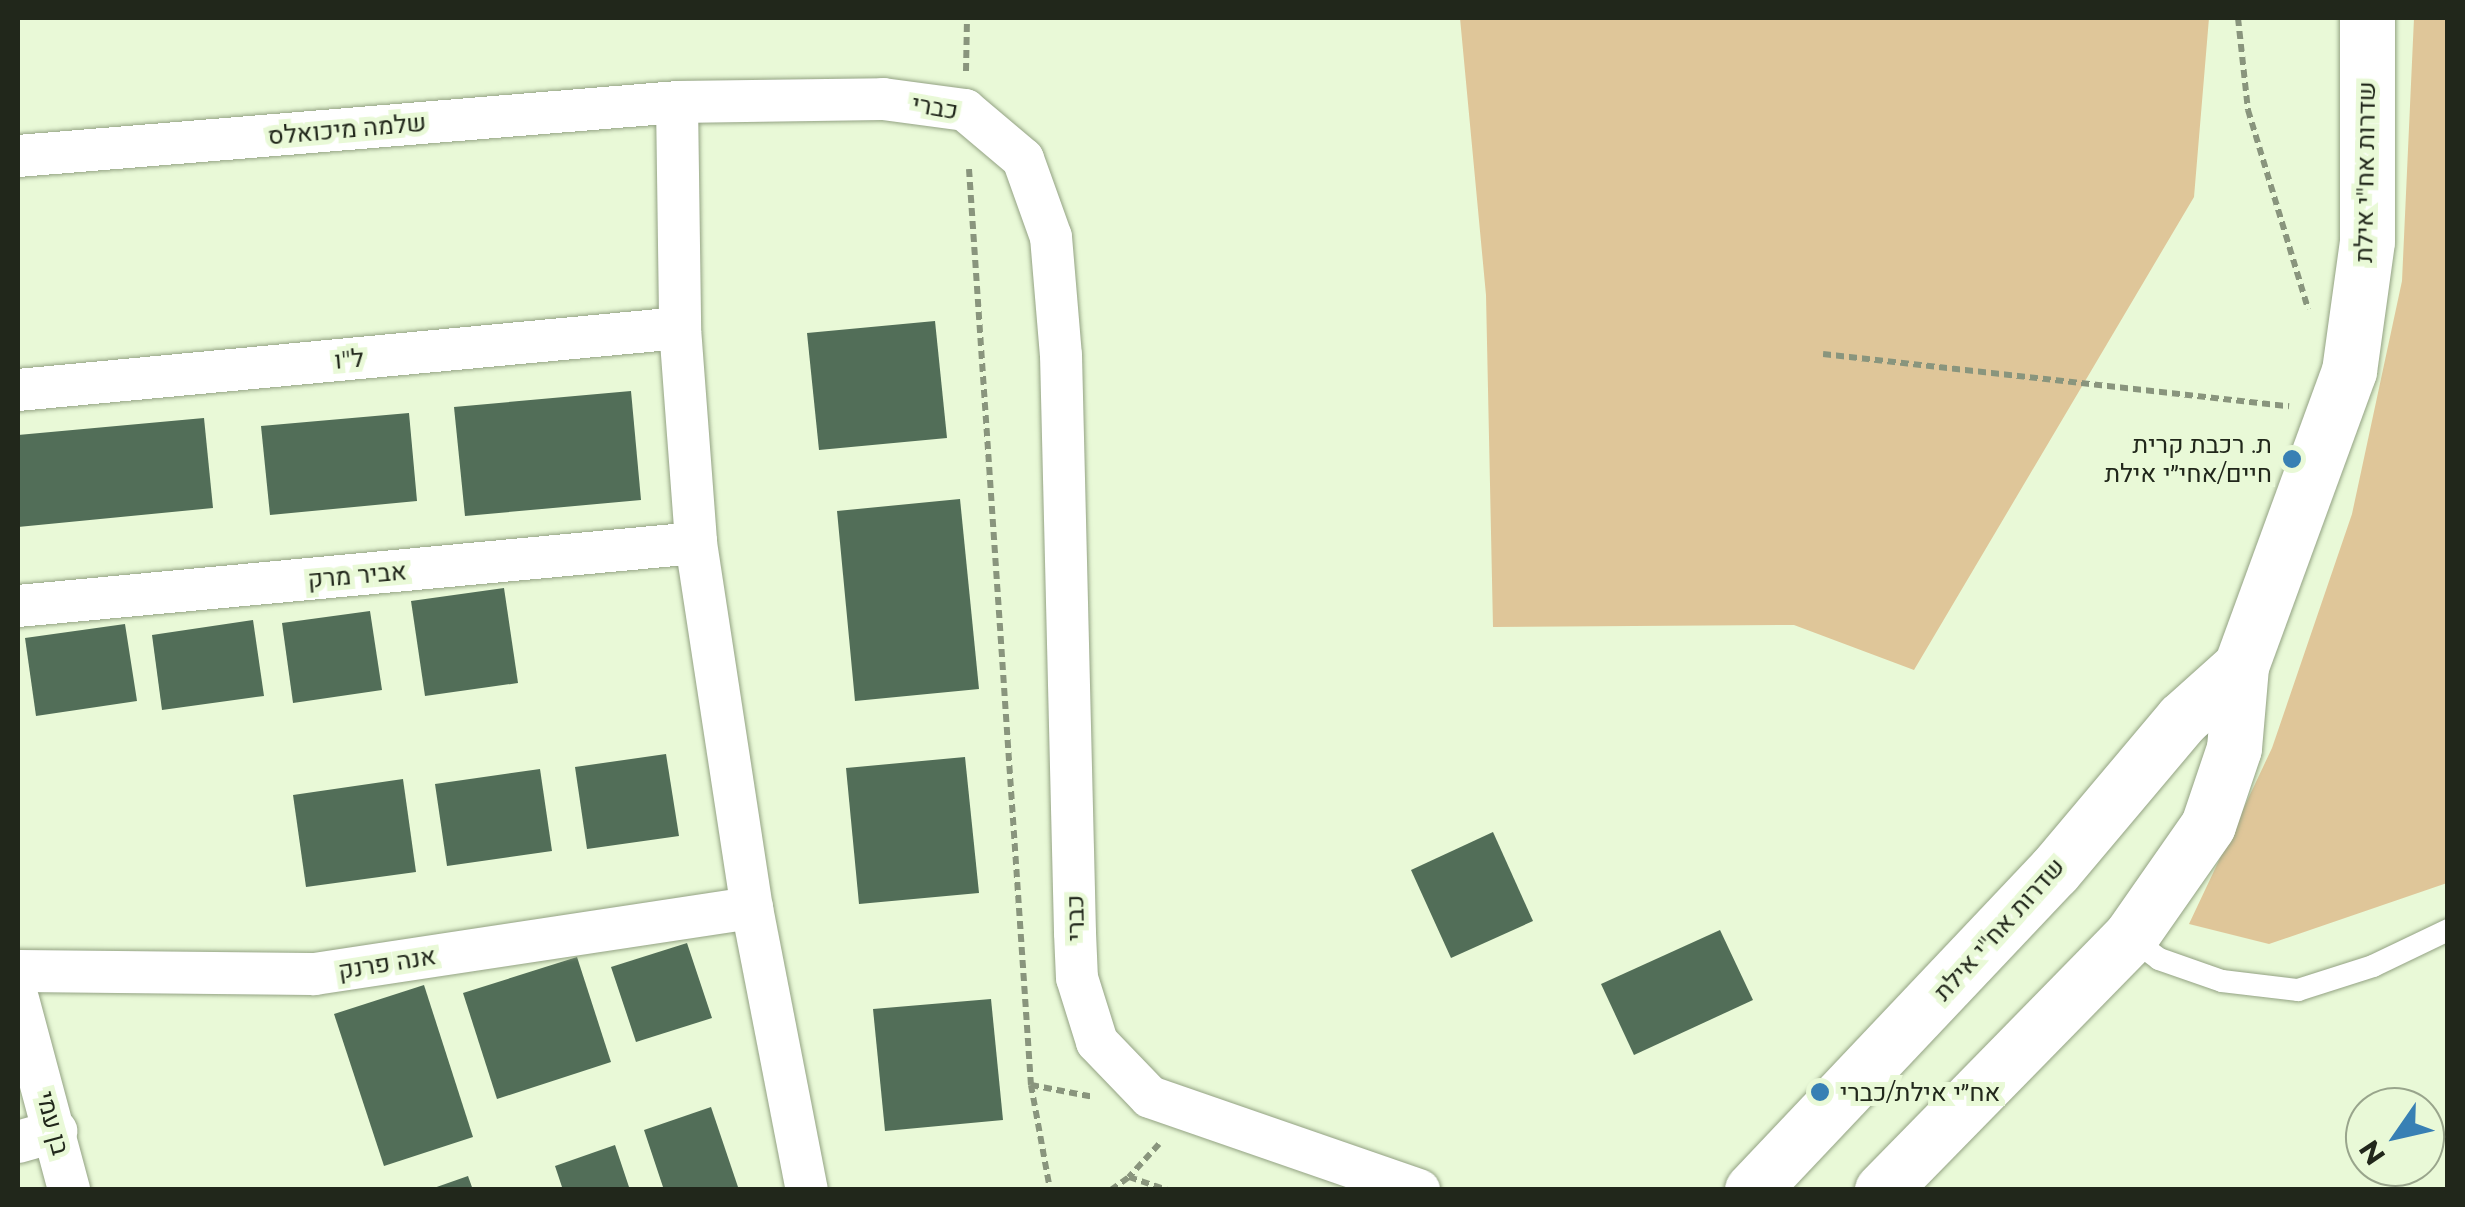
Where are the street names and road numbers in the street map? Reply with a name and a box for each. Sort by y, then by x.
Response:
street label: שדרות אח"י אילת [2348,81,2382,263]
street label: כברי [910,88,960,126]
street label: שלמה מיכואלס [267,107,427,151]
street label: ל"ו [333,343,365,375]
street label: אביר מרק [306,556,408,594]
street label: שדרות אח"י אילת [1927,852,2071,1006]
street label: כברי [1060,895,1090,941]
street label: אנה פרנק [336,940,438,986]
street label: בן עמי [30,1088,76,1158]

